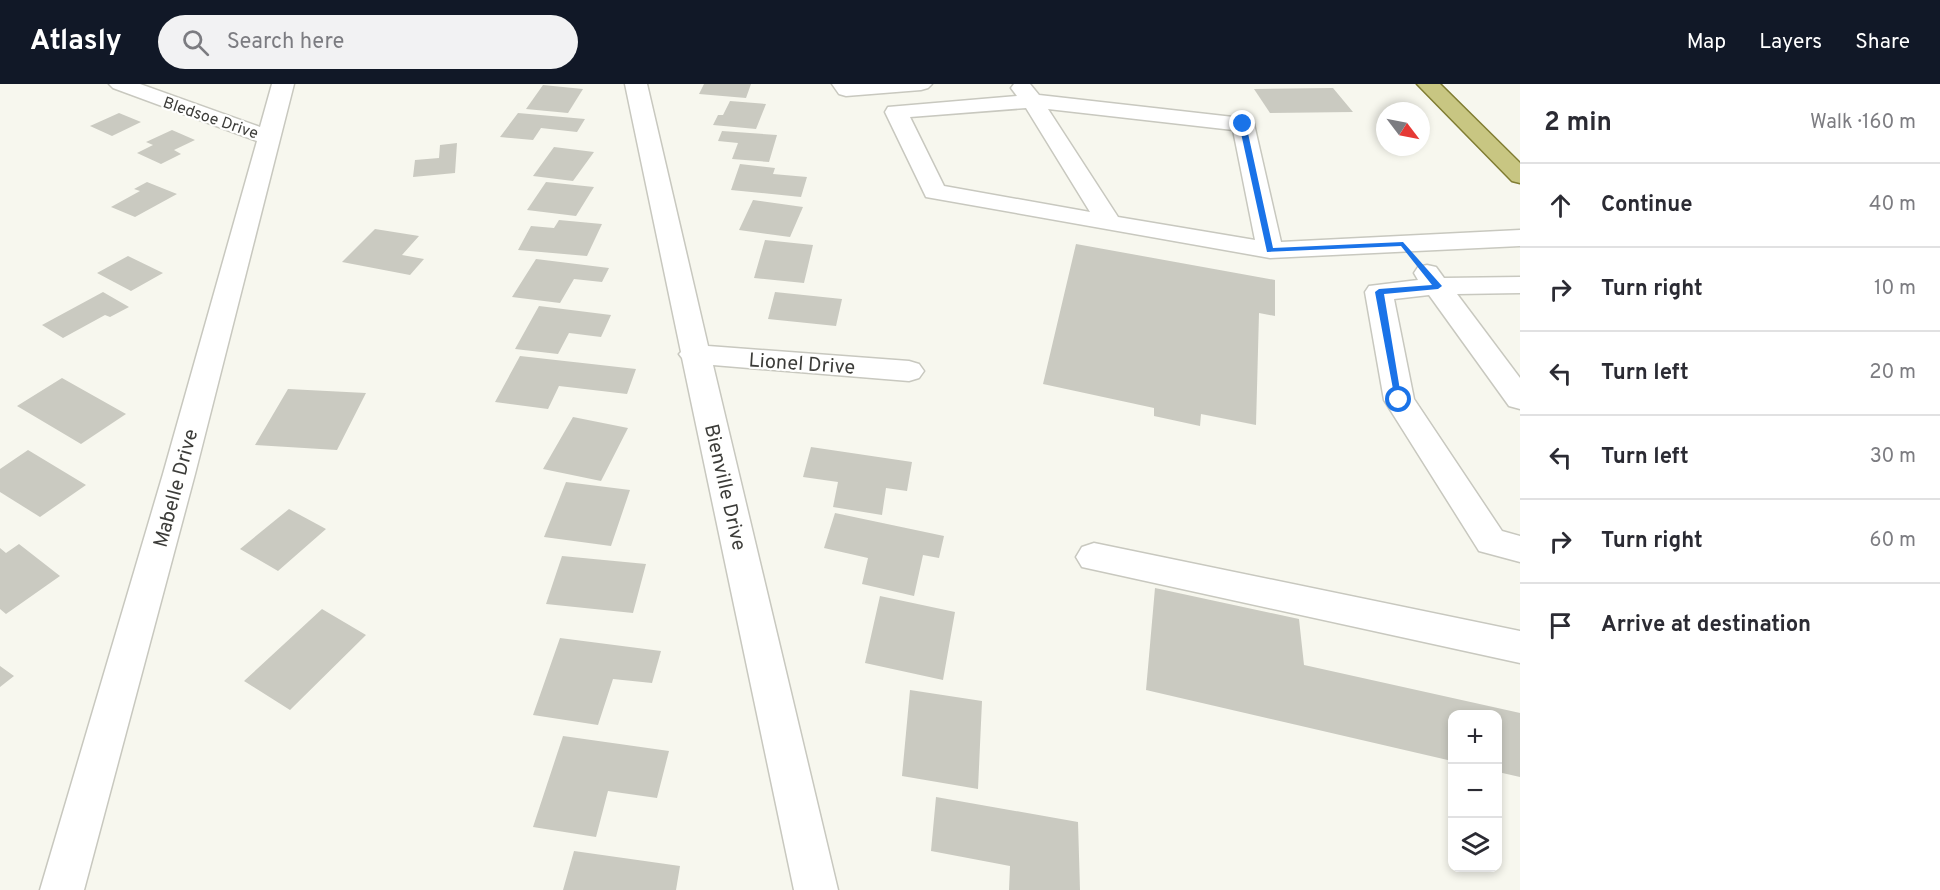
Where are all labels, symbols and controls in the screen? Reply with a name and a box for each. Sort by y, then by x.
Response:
search box [158,15,578,69]
text: Atlasly [30,24,122,60]
icon: search [179,26,212,59]
text: Search here [227,29,344,56]
text: Map [1687,29,1726,56]
text: Layers [1759,29,1822,56]
text: Share [1855,29,1910,56]
street label: Bledsoe Drive [160,93,261,145]
north arrow [1376,102,1430,156]
text: 2 min [1544,107,1612,140]
route end [1229,110,1255,136]
text: Walk · 160 m [1810,110,1916,136]
icon: ahead [1544,189,1577,222]
text: Continue [1601,192,1692,219]
text: 40 m [1869,192,1916,218]
icon: right [1544,273,1577,306]
text: Turn right [1601,276,1703,303]
text: 10 m [1874,276,1916,302]
street label: Lionel Drive [748,348,856,382]
icon: left [1544,357,1577,390]
text: Turn left [1601,360,1689,387]
text: 20 m [1869,360,1916,386]
route start [1385,386,1411,412]
street label: Bienville Drive [697,422,751,553]
street label: Mabelle Drive [149,426,205,551]
icon: left [1544,441,1577,474]
text: Turn left [1601,444,1689,471]
text: 30 m [1870,444,1916,470]
icon: right [1544,525,1577,558]
text: Turn right [1601,528,1703,555]
text: 60 m [1870,528,1916,554]
icon: arrive [1544,609,1577,642]
text: Arrive at destination [1601,612,1811,639]
map controls [1448,710,1502,872]
button: + [1448,710,1502,764]
button: − [1448,764,1502,818]
button: layers [1448,818,1502,872]

